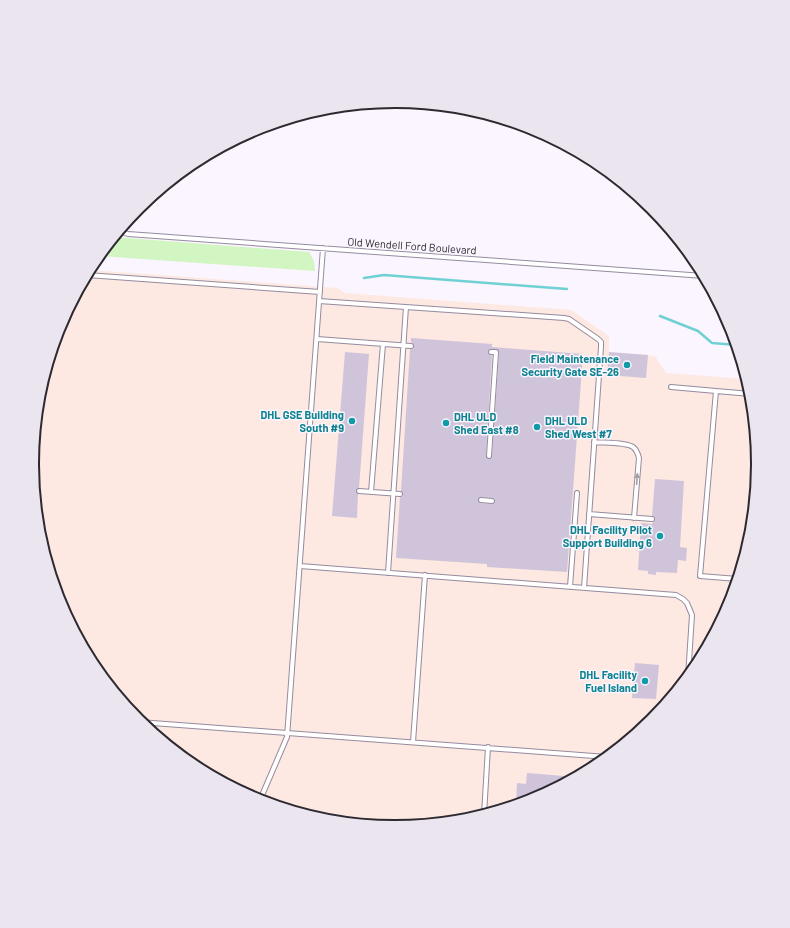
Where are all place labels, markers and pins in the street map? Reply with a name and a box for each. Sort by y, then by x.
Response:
place label: Field Maintenance Security Gate SE-26 [521,352,619,378]
marker: Field Maintenance Security Gate SE-26 [622,360,632,370]
place label: DHL GSE Building South #9 [260,408,344,434]
place label: DHL ULD Shed East #8 [454,410,519,436]
place label: DHL ULD Shed West #7 [545,414,612,440]
marker: DHL GSE Building South #9 [347,416,357,426]
marker: DHL ULD Shed East #8 [441,418,451,428]
marker: DHL ULD Shed West #7 [532,422,542,432]
place label: DHL Facility Pilot Support Building 6 [563,523,652,549]
marker: DHL Facility Pilot Support Building 6 [655,531,665,541]
place label: DHL Facility Fuel Island [579,668,637,694]
marker: DHL Facility Fuel Island [640,676,650,686]

